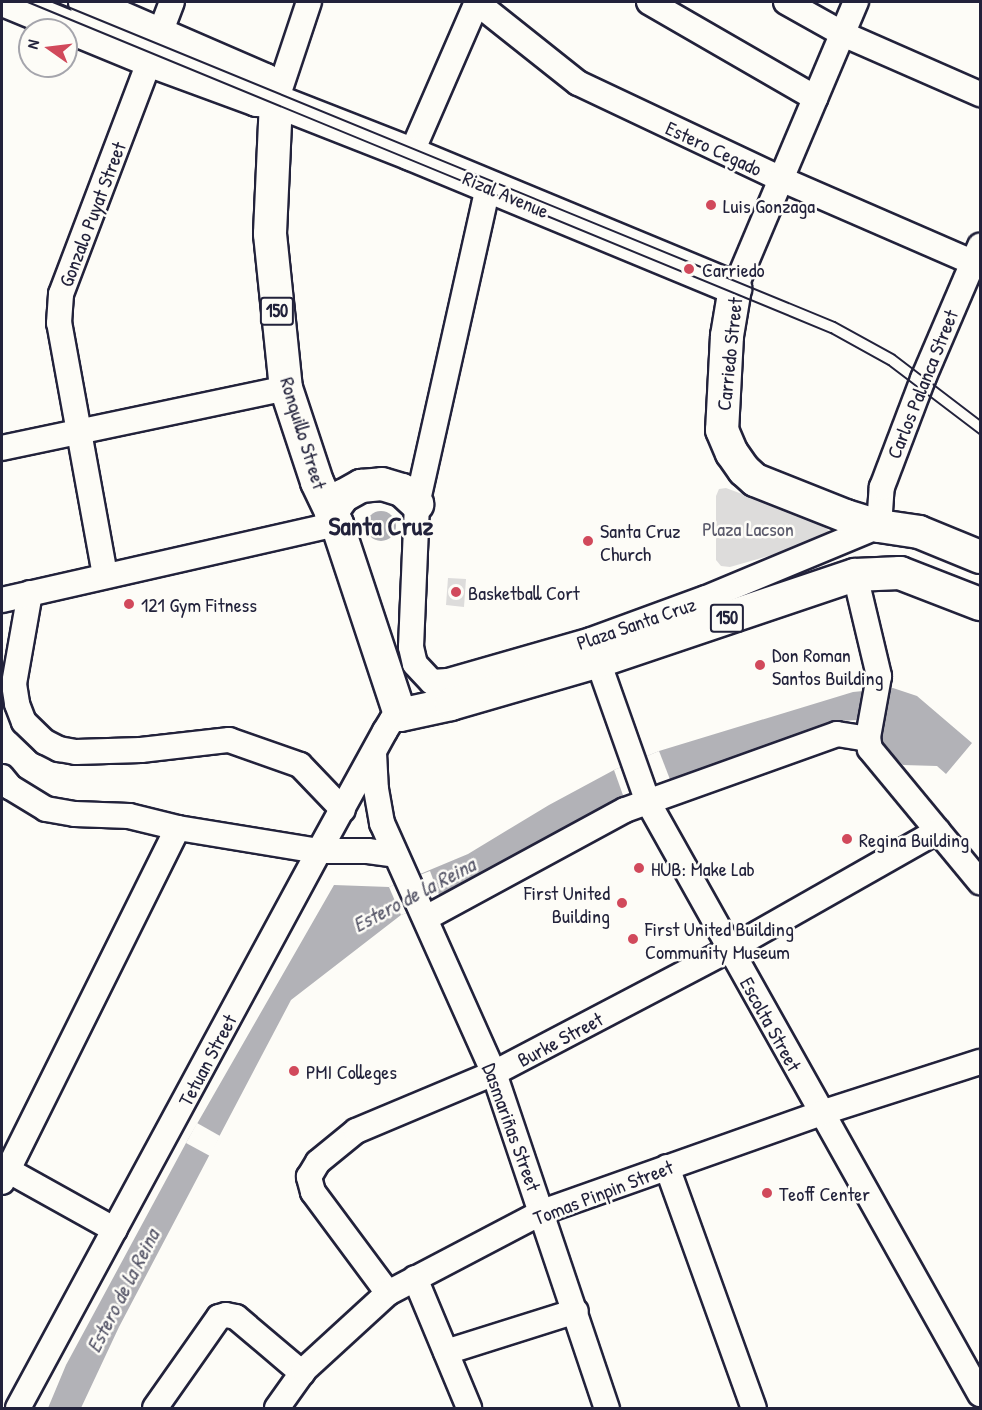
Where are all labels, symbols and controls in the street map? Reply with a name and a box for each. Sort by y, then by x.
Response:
north arrow [18,18,78,78]
text: N [21,37,44,51]
street label: Estero Cegado [662,115,766,181]
street label: Gonzalo Puyat Street [53,138,131,290]
street label: Rizal Avenue [460,165,552,223]
place label: Luis Gonzaga [723,193,815,217]
marker: Luis Gonzaga [704,198,718,212]
place label: Carriedo [702,257,764,281]
marker: Carriedo [680,260,698,278]
road number: 150 [259,296,295,326]
street label: Carriedo Street [711,296,747,412]
street label: Carlos Palanca Street [881,306,963,462]
street label: Ronquillo Street [276,374,332,492]
district label: Santa Cruz [329,510,433,542]
park label: Plaza Lacson [702,516,794,540]
place label: Santa Cruz Church [600,518,681,565]
marker: Santa Cruz Church [581,534,595,548]
place label: Basketball Cort [468,580,580,604]
marker: Basketball Cort [449,585,463,599]
street label: Plaza Santa Cruz [573,591,699,655]
place label: 121 Gym Fitness [141,592,257,616]
marker: 121 Gym Fitness [122,597,136,611]
road number: 150 [709,603,745,633]
place label: Don Roman Santos Building [772,642,883,689]
marker: Don Roman Santos Building [753,658,767,672]
place label: Regina Building [859,827,969,851]
marker: Regina Building [840,832,854,846]
water label: Estero de la Reina [349,852,479,938]
place label: HUB: Make Lab [651,856,755,880]
marker: HUB: Make Lab [632,861,646,875]
place label: First United Building [524,880,610,927]
marker: First United Building [615,896,629,910]
place label: First United Building Community Museum [645,916,794,963]
marker: First United Building Community Museum [626,932,640,946]
street label: Escolta Street [735,973,807,1075]
street label: Burke Street [513,1007,607,1071]
street label: Tetuan Street [173,1010,241,1110]
place label: PMI Colleges [306,1059,397,1083]
street label: Dasmariñas Street [478,1060,546,1194]
marker: PMI Colleges [287,1064,301,1078]
street label: Tomas Pinpin Street [530,1154,676,1230]
place label: Teoff Center [779,1181,870,1205]
marker: Teoff Center [760,1186,774,1200]
water label: Estero de la Reina [81,1225,165,1357]

